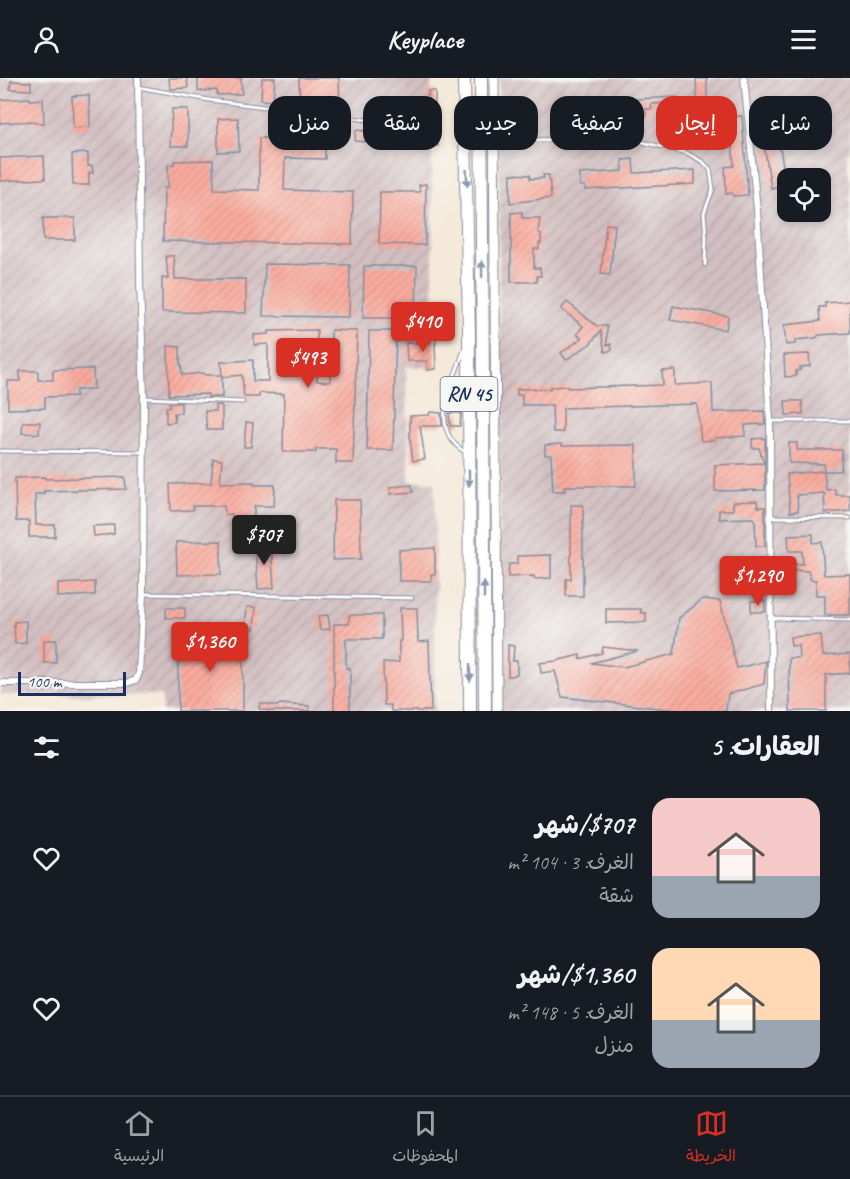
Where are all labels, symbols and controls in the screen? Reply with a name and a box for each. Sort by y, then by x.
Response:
text: Keyplace [387,22,463,56]
icon: person [30,23,63,56]
icon: menu [787,23,820,56]
chip: منزل [268,96,351,150]
chip: شقة [363,96,442,150]
chip: جديد [454,96,538,150]
chip: تصفية [550,96,644,150]
chip: إيجار [656,96,737,150]
chip: شراء [749,96,832,150]
map controls [777,168,831,222]
button: locate [777,168,831,222]
one-way arrow [462,169,471,188]
one-way arrow [477,259,486,278]
pin: $410 [387,302,459,353]
text: $410 [405,309,441,334]
pin: $493 [272,338,344,389]
text: $493 [290,345,326,370]
road number: RN 45 [440,377,498,411]
one-way arrow [464,469,474,488]
pin: $707 [228,515,300,566]
text: $707 [246,522,282,547]
pin: $1,290 [709,556,807,607]
text: $1,290 [734,563,782,588]
one-way arrow [479,580,489,599]
pin: $1,360 [161,622,259,673]
text: $1,360 [185,629,235,654]
one-way arrow [465,664,474,683]
scale bar [18,669,126,696]
text: 100 m [27,672,61,692]
text: العقارات: 5 [710,730,820,763]
icon: filters [30,731,63,764]
text: $707/شهر [536,808,634,841]
icon: home [700,822,772,894]
icon: heart [30,842,63,875]
text: الغرف: 3 · 104 m² [507,850,634,875]
text: شقة [599,883,634,908]
text: $1,360/شهر [518,958,634,991]
icon: home [700,972,772,1044]
icon: heart [30,992,63,1025]
text: الغرف: 5 · 148 m² [507,1000,634,1025]
text: منزل [595,1033,634,1058]
tab: الرئيسية [114,1107,164,1170]
tab: المحفوظات [392,1107,458,1170]
tab: الخريطة [686,1107,736,1170]

